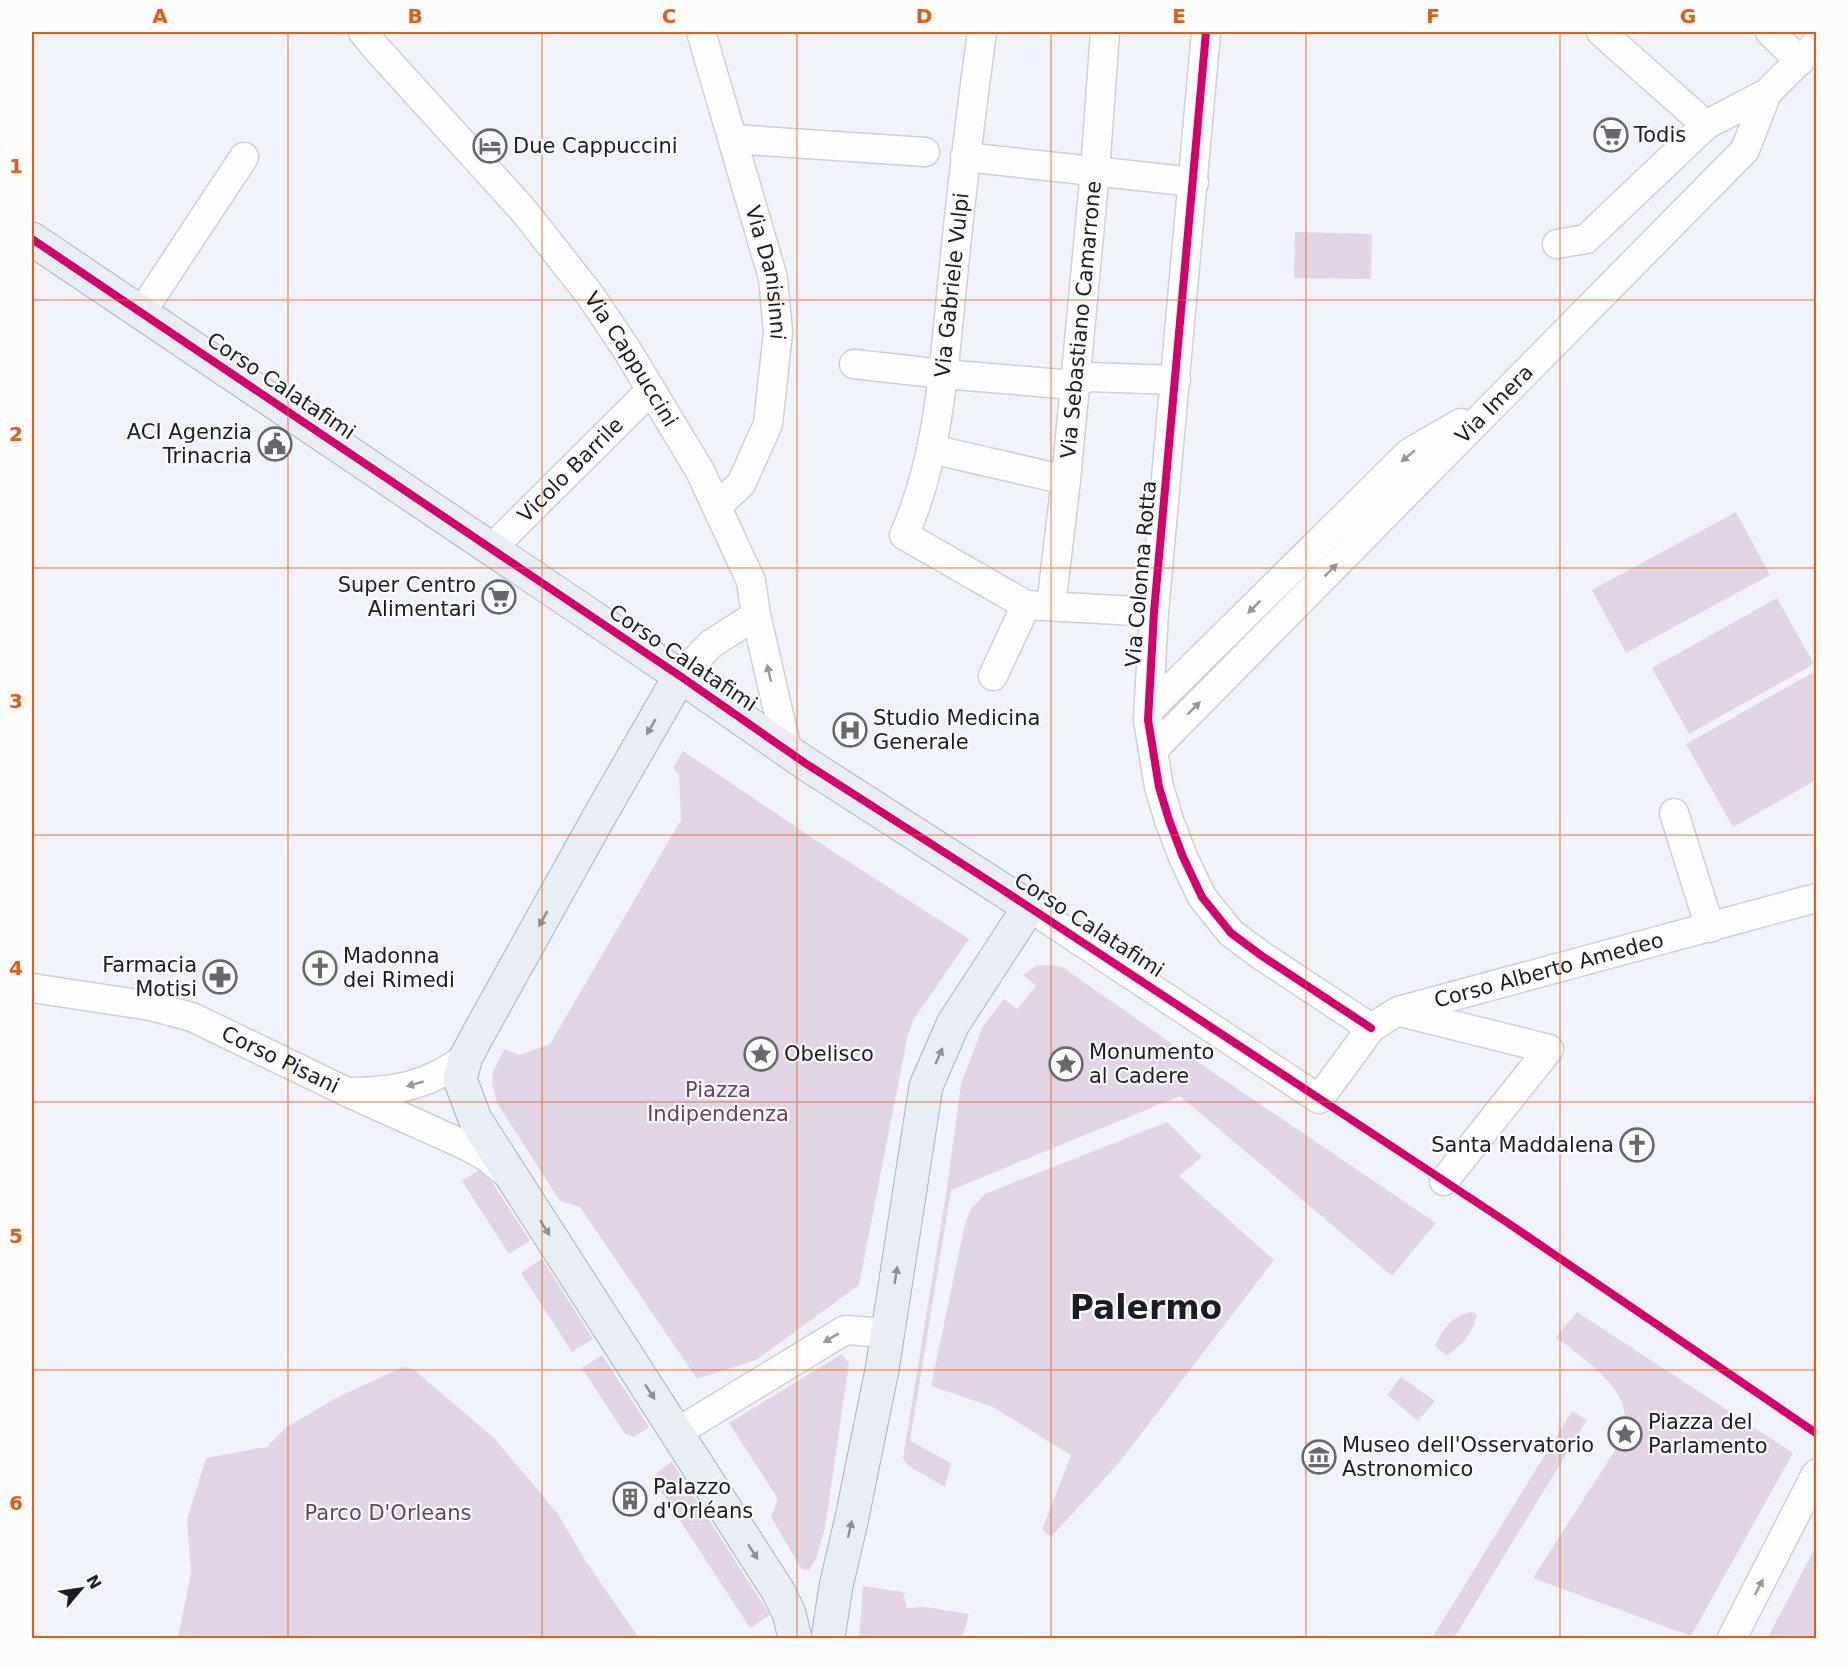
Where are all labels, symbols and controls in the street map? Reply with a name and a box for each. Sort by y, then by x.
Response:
text: A [152,4,168,28]
text: B [407,4,423,28]
text: C [662,4,676,28]
text: D [916,4,932,28]
text: E [1172,4,1186,28]
text: F [1426,4,1440,28]
text: G [1680,4,1696,28]
supermarket icon: Todis [1593,117,1629,153]
place label: Todis [1633,123,1686,147]
hotel icon: Due Cappuccini [472,128,508,164]
place label: Due Cappuccini [513,134,678,158]
text: 1 [9,154,23,178]
street label: Via Sebastiano Camarrone [1056,180,1106,460]
street label: Via Gabriele Vulpi [930,191,974,379]
street label: Via Danisinni [740,203,790,341]
street label: Via Cappuccini [579,287,683,431]
street label: Corso Calatafimi [202,328,360,444]
street label: Via Imera [1451,360,1538,448]
street label: Vicolo Barrile [513,413,628,527]
place label: ACI Agenzia Trinacria [127,420,252,468]
text: 2 [9,422,23,446]
public building icon: ACI Agenzia Trinacria [257,426,293,462]
one-way arrow [1400,449,1416,462]
street label: Via Colonna Rotta [1121,480,1161,668]
one-way arrow [1323,563,1337,577]
place label: Super Centro Alimentari [338,573,476,621]
supermarket icon: Super Centro Alimentari [481,579,517,615]
one-way arrow [1247,599,1261,613]
street label: Corso Calatafimi [604,600,762,716]
one-way arrow [764,663,773,682]
text: 3 [9,689,23,713]
one-way arrow [1186,702,1200,716]
place label: Studio Medicina Generale [873,706,1040,754]
hospital icon: Studio Medicina Generale [832,712,868,748]
one-way arrow [646,719,656,736]
street label: Corso Calatafimi [1010,868,1168,982]
one-way arrow [538,910,548,927]
street label: Corso Alberto Amedeo [1432,928,1666,1013]
place label: Madonna dei Rimedi [343,944,455,992]
church icon: Madonna dei Rimedi [302,950,338,986]
place label: Farmacia Motisi [102,953,197,1001]
text: 4 [9,956,23,980]
pharmacy icon: Farmacia Motisi [202,959,238,995]
street label: Corso Pisani [218,1021,343,1098]
place icon: Obelisco [743,1036,779,1072]
place label: Monumento al Cadere [1089,1040,1214,1088]
place label: Obelisco [784,1042,874,1066]
one-way arrow [934,1046,944,1064]
place icon: Monumento al Cadere [1048,1046,1084,1082]
park label: Piazza Indipendenza [647,1078,789,1126]
one-way arrow [406,1080,424,1089]
church icon: Santa Maddalena [1619,1127,1655,1163]
place label: Santa Maddalena [1431,1133,1614,1157]
one-way arrow [539,1220,550,1236]
text: 5 [9,1224,23,1248]
one-way arrow [892,1265,901,1284]
district label: Palermo [1070,1288,1222,1327]
one-way arrow [823,1333,839,1344]
one-way arrow [644,1384,656,1400]
place label: Piazza del Parlamento [1648,1410,1768,1458]
place icon: Piazza del Parlamento [1607,1416,1643,1452]
place label: Museo dell'Osservatorio Astronomico [1342,1433,1594,1481]
museum icon: Museo dell'Osservatorio Astronomico [1301,1439,1337,1475]
place label: Palazzo d'Orléans [653,1475,753,1523]
building icon: Palazzo d'Orléans [612,1481,648,1517]
text: 6 [9,1491,23,1515]
park label: Parco D'Orleans [305,1501,471,1525]
one-way arrow [845,1520,855,1538]
one-way arrow [747,1544,759,1560]
north arrow [51,1559,111,1619]
text: N [82,1572,105,1592]
one-way arrow [1754,1578,1763,1595]

